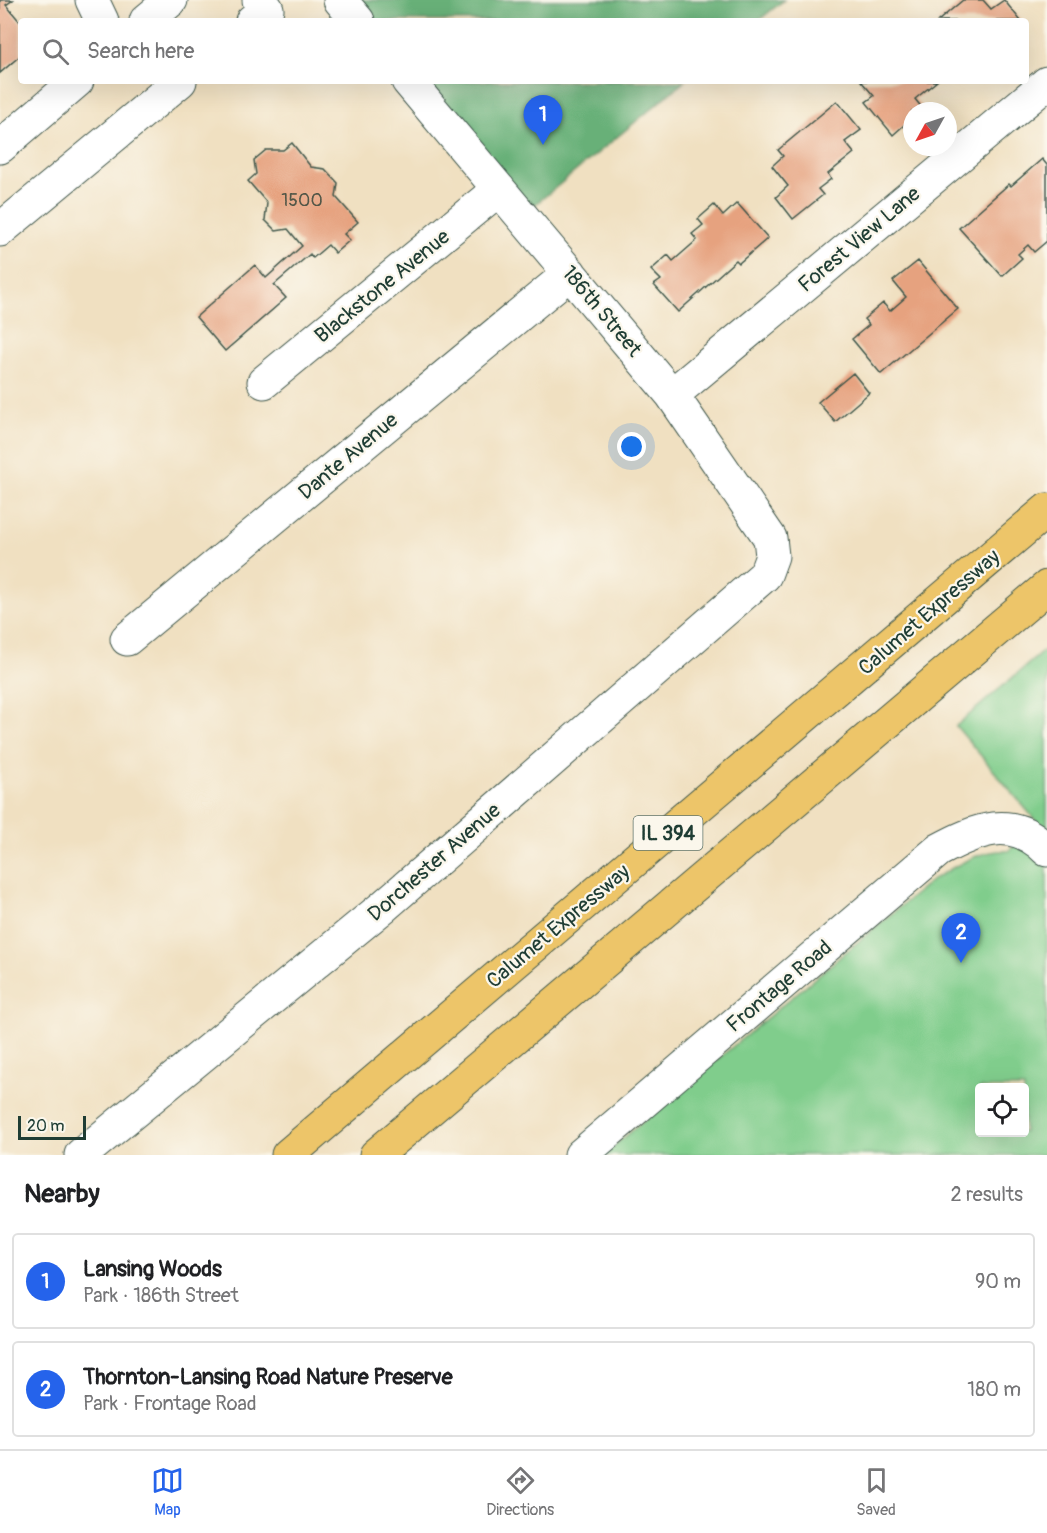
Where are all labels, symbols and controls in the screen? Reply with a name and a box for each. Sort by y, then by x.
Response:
search box [18,18,1029,84]
icon: search [39,35,72,68]
text: Search here [87,37,194,65]
pin: 1 [524,96,562,145]
north arrow [903,102,957,156]
street label: Forest View Lane [793,180,926,298]
house number: 1500 [281,189,323,212]
street label: Blackstone Avenue [309,223,456,349]
street label: 186th Street [556,260,648,363]
street label: Dante Avenue [293,406,404,506]
your location [617,432,646,461]
street label: Calumet Expressway [853,543,1006,681]
street label: Dorchester Avenue [362,797,507,928]
road number: IL 394 [634,816,702,850]
street label: Calumet Expressway [481,858,636,994]
pin: 2 [942,914,980,963]
street label: Frontage Road [721,934,838,1038]
map controls [975,1083,1029,1137]
button: locate [975,1083,1029,1137]
scale bar [18,1113,86,1140]
text: 20 m [27,1116,65,1136]
text: Nearby [24,1178,100,1210]
text: 2 results [951,1182,1023,1207]
text: Lansing Woods [83,1255,222,1283]
text: 1 [42,1269,49,1294]
text: 90 m [975,1269,1021,1294]
text: Park · 186th Street [83,1283,239,1308]
text: Thornton-Lansing Road Nature Preserve [83,1363,453,1391]
text: 2 [40,1377,51,1402]
text: 180 m [967,1377,1021,1402]
text: Park · Frontage Road [83,1391,257,1416]
tab: Map [151,1464,184,1520]
tab: Directions [486,1464,554,1520]
tab: Saved [856,1464,896,1520]

